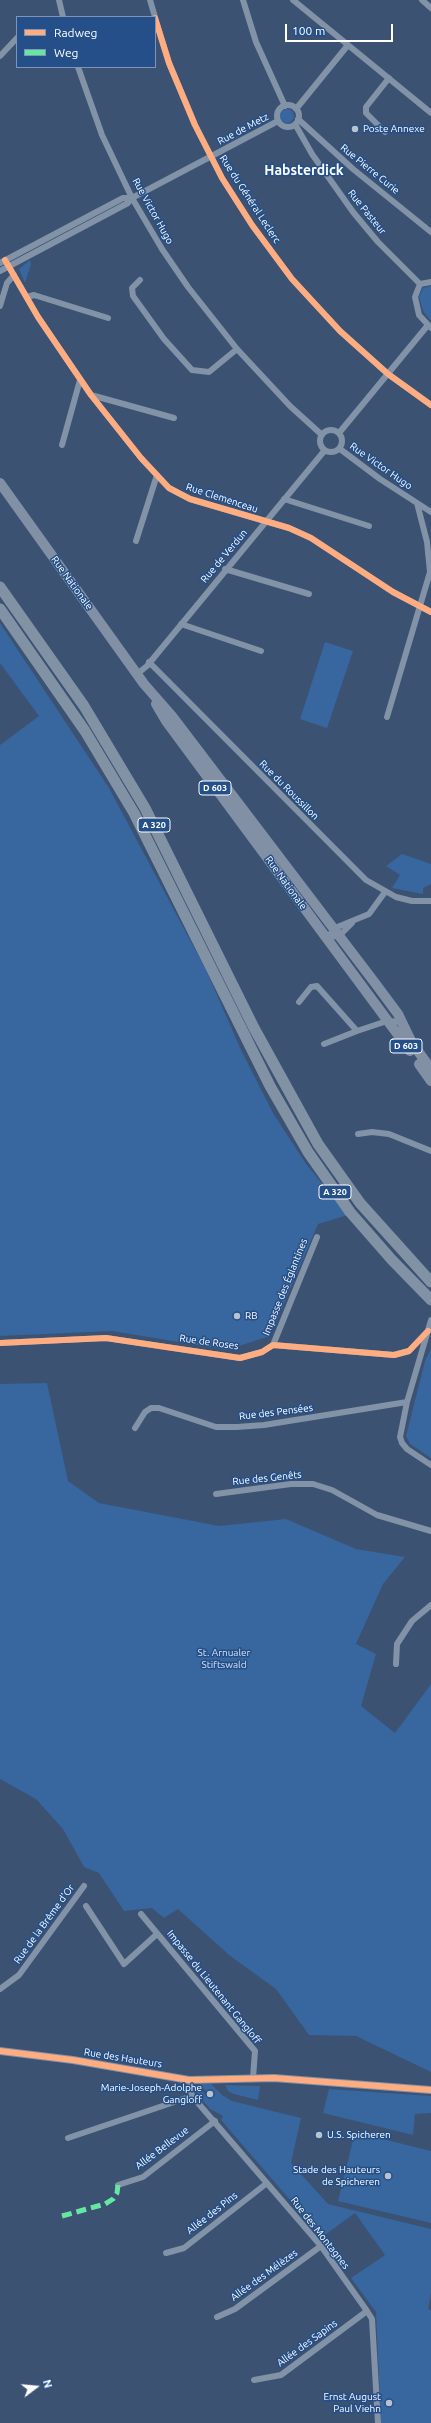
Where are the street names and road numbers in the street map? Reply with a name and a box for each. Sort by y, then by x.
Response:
street label: Rue de Metz [215,111,271,147]
street label: Rue Pierre Curie [338,142,402,196]
street label: Rue du Général Leclerc [217,153,283,245]
street label: Rue Victor Hugo [130,176,176,246]
street label: Rue Pasteur [345,187,389,237]
street label: Rue Victor Hugo [347,440,415,492]
street label: Rue Clemenceau [185,481,259,515]
street label: Rue de Verdun [198,527,250,585]
street label: Rue Nationale [49,554,95,612]
street label: Rue du Roussillon [257,758,321,822]
road number: D 603 [199,781,231,795]
road number: A 320 [138,818,170,832]
street label: Rue Nationale [263,854,309,912]
road number: D 603 [390,1039,422,1053]
road number: A 320 [319,1185,351,1199]
street label: Impasse des Églantines [260,1237,310,1337]
street label: Rue de Roses [179,1332,239,1352]
street label: Rue des Pensées [238,1402,314,1422]
street label: Rue des Genêts [232,1468,302,1488]
street label: Rue de la Brême d'Or [11,1882,77,1966]
street label: Impasse du Lieutenant Gangloff [164,1928,264,2046]
street label: Rue des Hauteurs [83,2046,163,2070]
street label: Allée Bellevue [133,2124,191,2172]
street label: Allée des Pins [184,2189,240,2237]
street label: Rue des Montagnes [288,2194,352,2272]
street label: Allée des Mélèzes [228,2247,300,2303]
street label: Allée des Sapins [274,2317,340,2369]

